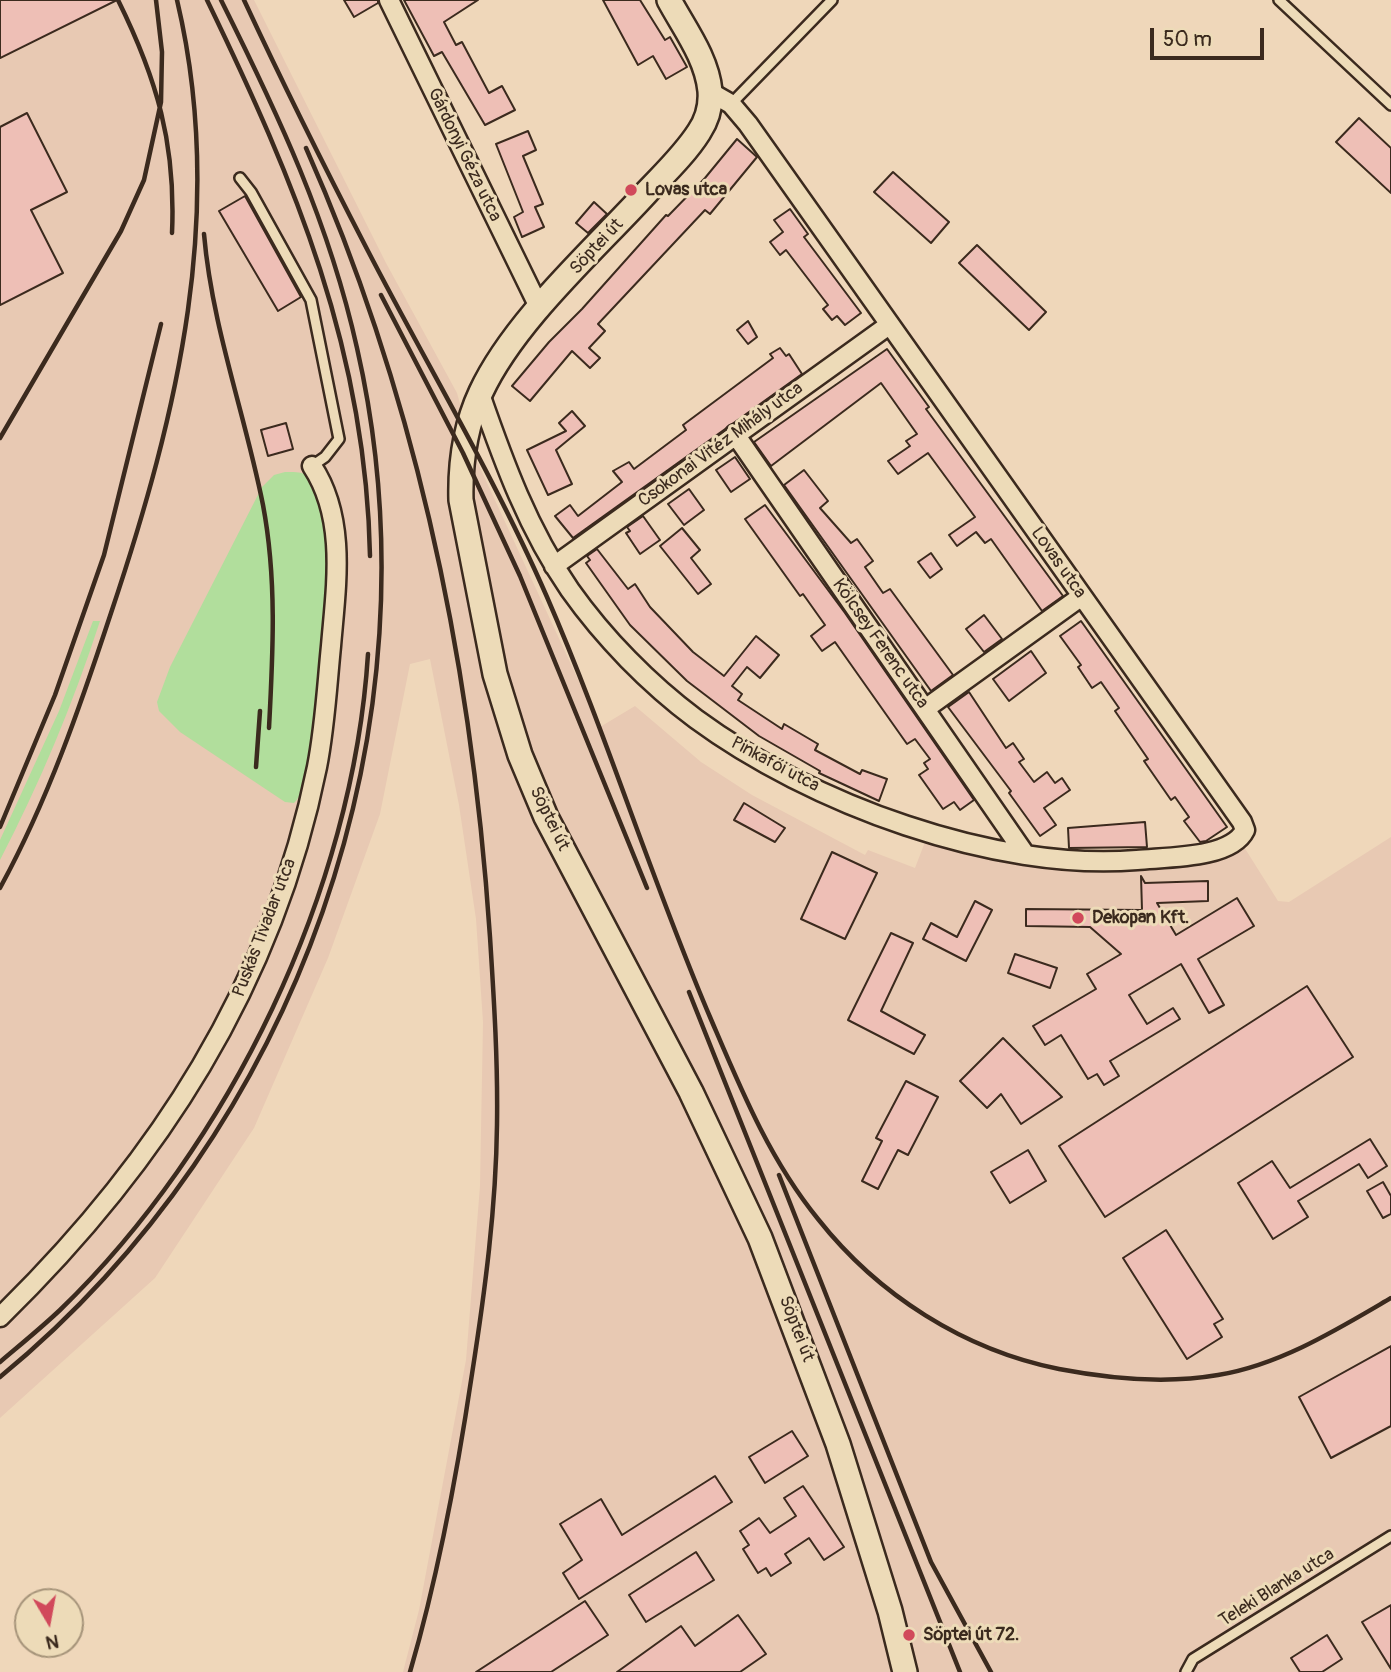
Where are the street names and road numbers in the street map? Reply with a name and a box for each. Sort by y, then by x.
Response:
street label: Gárdonyi Géza utca [422,85,506,225]
street label: Söptei út [566,215,628,279]
street label: Csokonai Vitéz Mihály utca [634,378,808,512]
street label: Lovas utca [1026,523,1090,603]
street label: Kölcsey Ferenc utca [827,575,933,713]
street label: Pinkafői utca [727,733,823,797]
street label: Söptei út [524,783,574,855]
street label: Puskás Tivadar utca [229,856,301,1000]
street label: Söptei út [774,1293,818,1365]
street label: Teleki Blanka utca [1215,1544,1339,1632]

